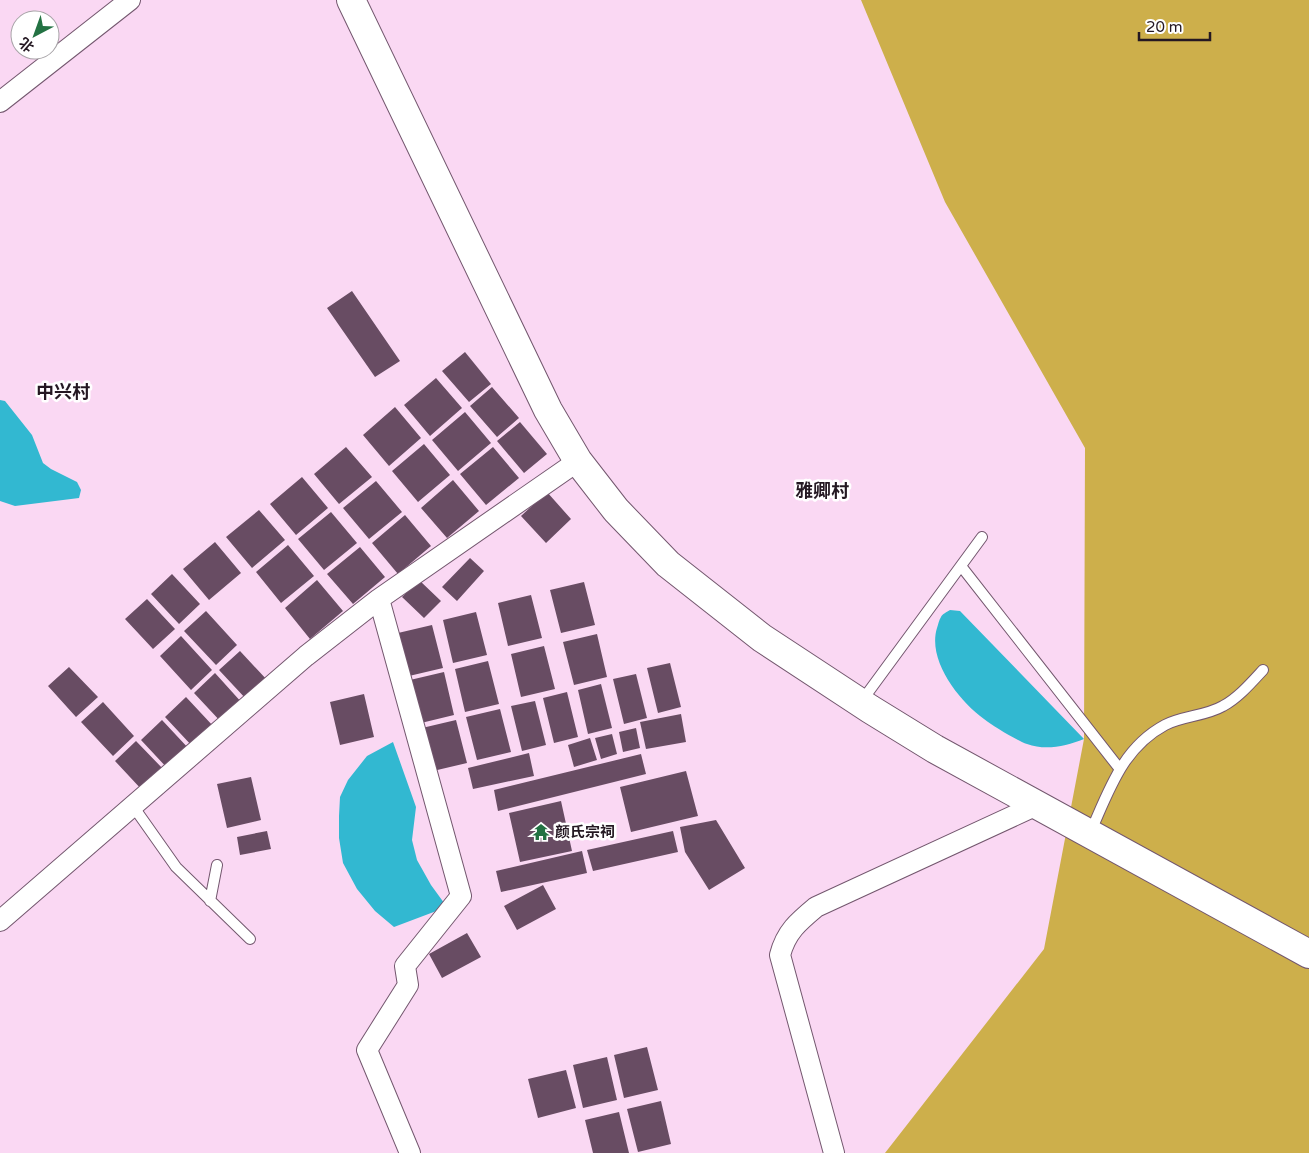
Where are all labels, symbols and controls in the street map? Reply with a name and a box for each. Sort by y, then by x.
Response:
north arrow [10,10,60,60]
scale bar [1139,10,1210,42]
text: 20 m [1146,18,1183,36]
text: 北 [16,33,38,55]
district label: 中兴村 [36,381,90,403]
district label: 雅卿村 [795,480,849,502]
temple icon: 颜氏宗祠 [531,822,551,842]
place label: 颜氏宗祠 [555,823,615,841]

